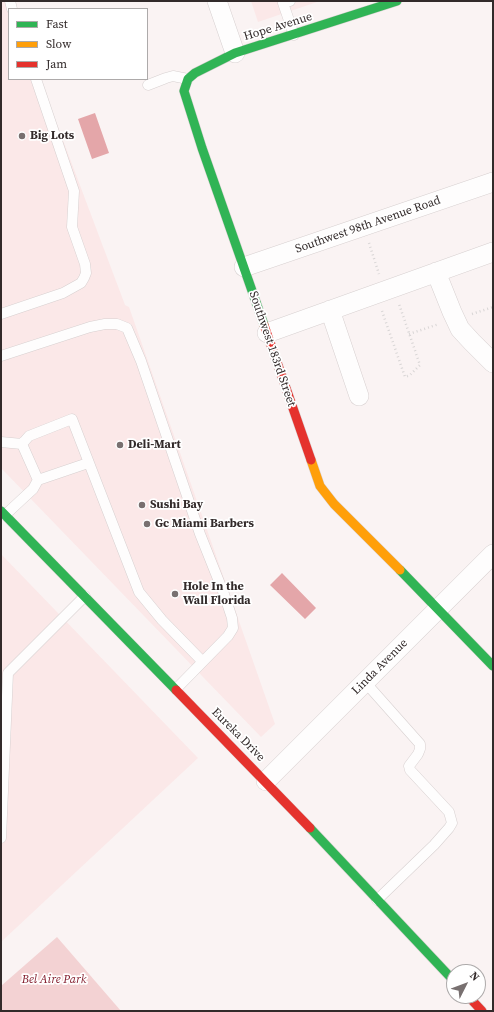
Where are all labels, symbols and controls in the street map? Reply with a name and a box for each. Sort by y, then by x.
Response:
legend [8,8,148,80]
street label: Hope Avenue [242,10,314,44]
text: Fast [46,16,68,32]
text: Slow [46,36,71,52]
text: Jam [46,56,67,72]
place label: Big Lots [30,129,74,143]
marker: Big Lots [17,131,27,141]
street label: Southwest 98th Avenue Road [294,193,442,257]
street label: Southwest 183rd Street [246,290,298,408]
place label: Deli-Mart [128,438,181,452]
marker: Deli-Mart [115,440,125,450]
place label: Sushi Bay [150,498,203,512]
marker: Sushi Bay [137,500,147,510]
place label: Gc Miami Barbers [155,517,254,531]
marker: Gc Miami Barbers [142,519,152,529]
place label: Hole In the Wall Florida [183,580,251,608]
marker: Hole In the Wall Florida [170,589,180,599]
street label: Linda Avenue [349,636,411,698]
street label: Eureka Drive [208,705,268,765]
north arrow [446,964,486,1004]
text: N [466,968,483,984]
park label: Bel Aire Park [22,973,86,987]

